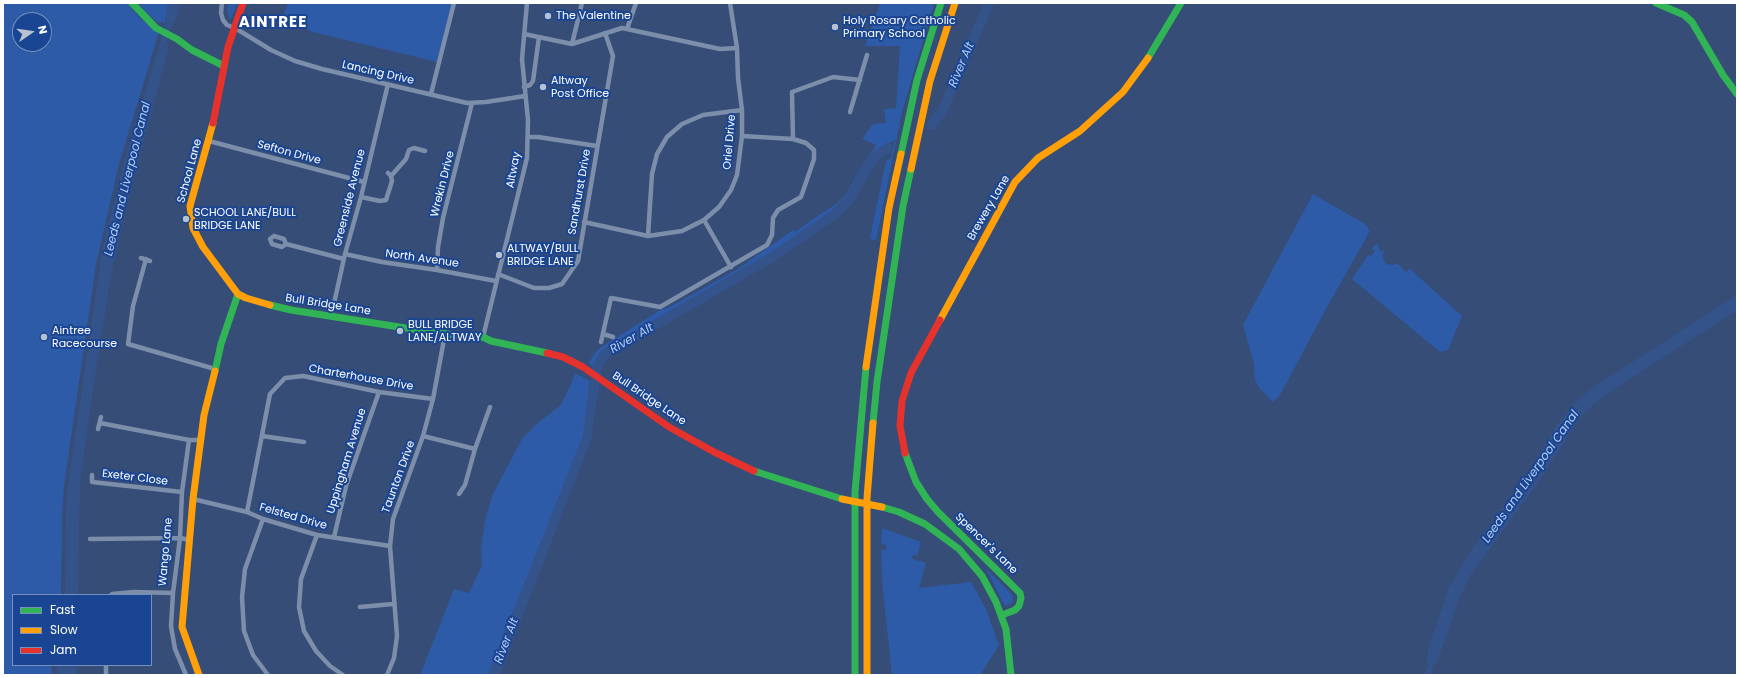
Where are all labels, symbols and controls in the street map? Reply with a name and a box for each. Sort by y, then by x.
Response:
place label: The Valentine [556,9,631,23]
marker: The Valentine [543,11,553,21]
north arrow [12,12,52,52]
district label: AINTREE [239,14,307,32]
place label: Holy Rosary Catholic Primary School [843,14,956,40]
marker: Holy Rosary Catholic Primary School [830,22,840,32]
text: N [34,24,51,35]
water label: River Alt [946,40,978,90]
street label: Lancing Drive [341,58,415,88]
place label: Altway Post Office [551,74,609,100]
marker: Altway Post Office [538,82,548,92]
water label: Leeds and Liverpool Canal [102,100,154,258]
street label: Oriel Drive [721,114,739,170]
street label: School Lane [175,137,205,205]
street label: Sefton Drive [256,138,322,168]
street label: Greenside Avenue [331,148,369,248]
street label: Sandhurst Drive [566,148,594,236]
street label: Wrekin Drive [428,150,458,218]
street label: Altway [504,151,524,189]
street label: Brewery Lane [965,173,1013,243]
place label: SCHOOL LANE/BULL BRIDGE LANE [194,206,296,232]
marker: SCHOOL LANE/BULL BRIDGE LANE [181,214,191,224]
place label: ALTWAY/BULL BRIDGE LANE [507,242,579,268]
street label: North Avenue [384,247,460,271]
marker: ALTWAY/BULL BRIDGE LANE [494,250,504,260]
street label: Bull Bridge Lane [284,292,372,318]
place label: BULL BRIDGE LANE/ALTWAY [408,318,481,344]
water label: River Alt [608,321,656,357]
place label: Aintree Racecourse [52,324,117,350]
marker: BULL BRIDGE LANE/ALTWAY [395,326,405,336]
marker: Aintree Racecourse [39,332,49,342]
street label: Charterhouse Drive [308,362,414,394]
street label: Bull Bridge Lane [610,369,688,429]
street label: Uppingham Avenue [325,407,369,515]
water label: Leeds and Liverpool Canal [1480,408,1582,546]
street label: Taunton Drive [380,439,418,515]
street label: Exeter Close [101,467,169,489]
street label: Felsted Drive [258,501,328,533]
street label: Spencer's Lane [952,511,1020,577]
street label: Wango Lane [156,517,176,587]
legend [12,594,152,666]
text: Fast [50,601,75,618]
water label: River Alt [492,616,522,666]
text: Slow [50,621,78,638]
text: Jam [50,641,77,658]

